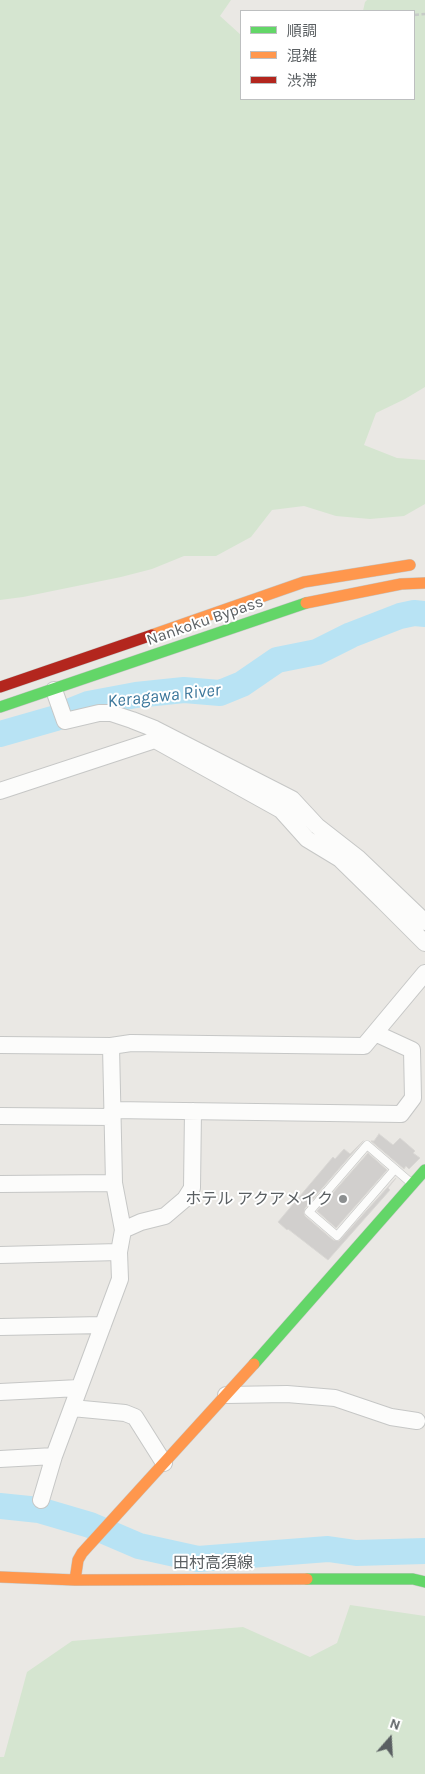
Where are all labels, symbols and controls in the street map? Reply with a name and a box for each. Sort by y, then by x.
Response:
legend [240,10,415,100]
text: 順調 [287,22,317,40]
text: 混雑 [287,47,317,65]
text: 渋滞 [287,72,317,90]
street label: Nankoku Bypass [144,592,266,650]
water label: Keragawa River [106,679,222,713]
place label: ホテル アクアメイク [185,1189,333,1209]
marker: ホテル アクアメイク [337,1193,349,1205]
street label: 田村高須線 [173,1553,253,1573]
north arrow [365,1714,415,1764]
text: N [388,1715,403,1734]

